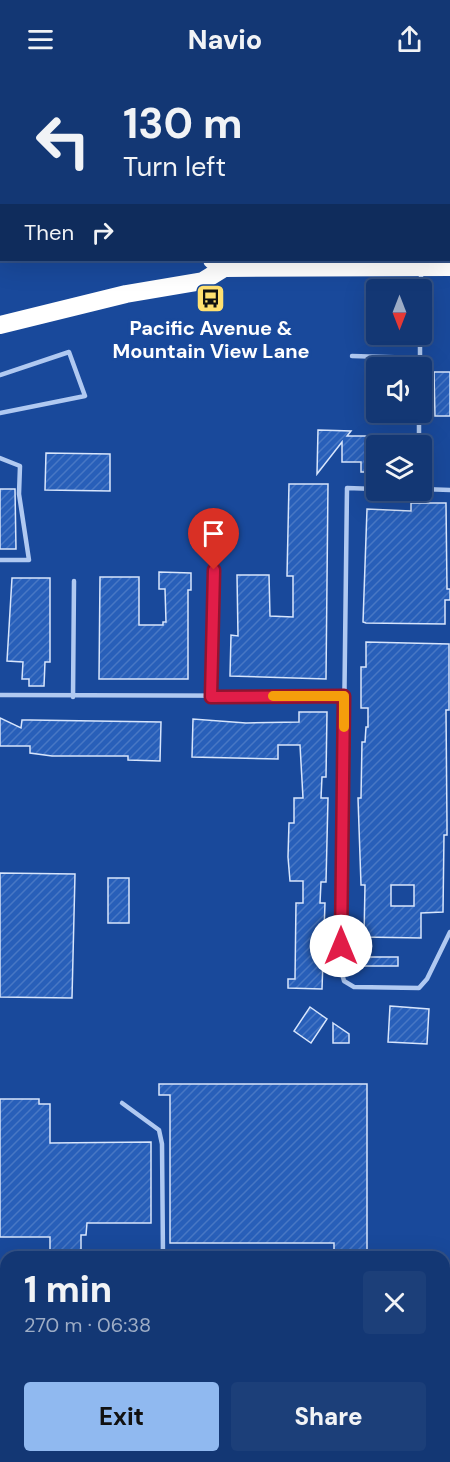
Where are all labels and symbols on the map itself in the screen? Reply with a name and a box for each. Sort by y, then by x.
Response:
north arrow [366,279,432,345]
bus stop icon: Pacific Avenue & Mountain View Lane [195,282,227,314]
place label: Pacific Avenue & Mountain View Lane [112,315,310,364]
pin [188,508,239,570]
position arrow [309,914,373,978]

